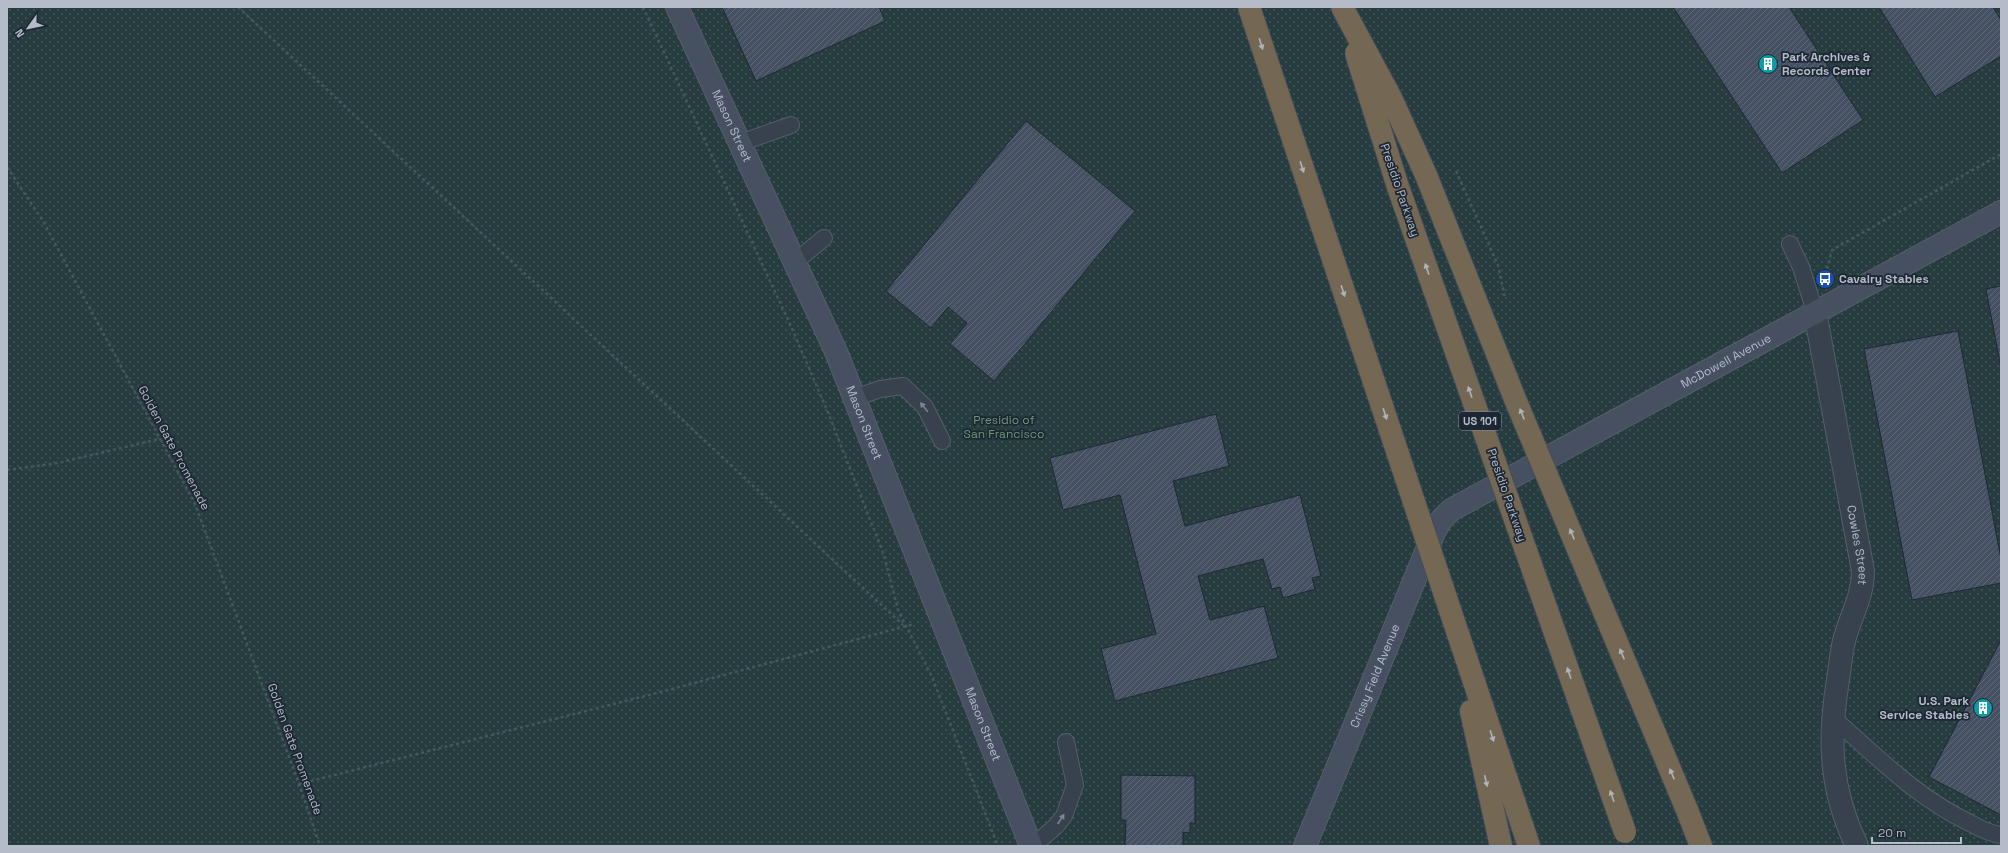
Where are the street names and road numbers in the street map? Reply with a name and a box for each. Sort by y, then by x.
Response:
street label: Mason Street [708,87,755,165]
street label: Presidio Parkway [1377,141,1423,239]
street label: McDowell Avenue [1678,330,1774,392]
street label: Golden Gate Promenade [134,383,214,513]
street label: Mason Street [842,383,886,462]
road number: US 101 [1459,412,1501,430]
street label: Presidio Parkway [1484,446,1530,544]
street label: Cowles Street [1843,504,1871,586]
street label: Crissy Field Avenue [1347,622,1404,730]
street label: Golden Gate Promenade [264,681,326,817]
street label: Mason Street [961,685,1005,763]

